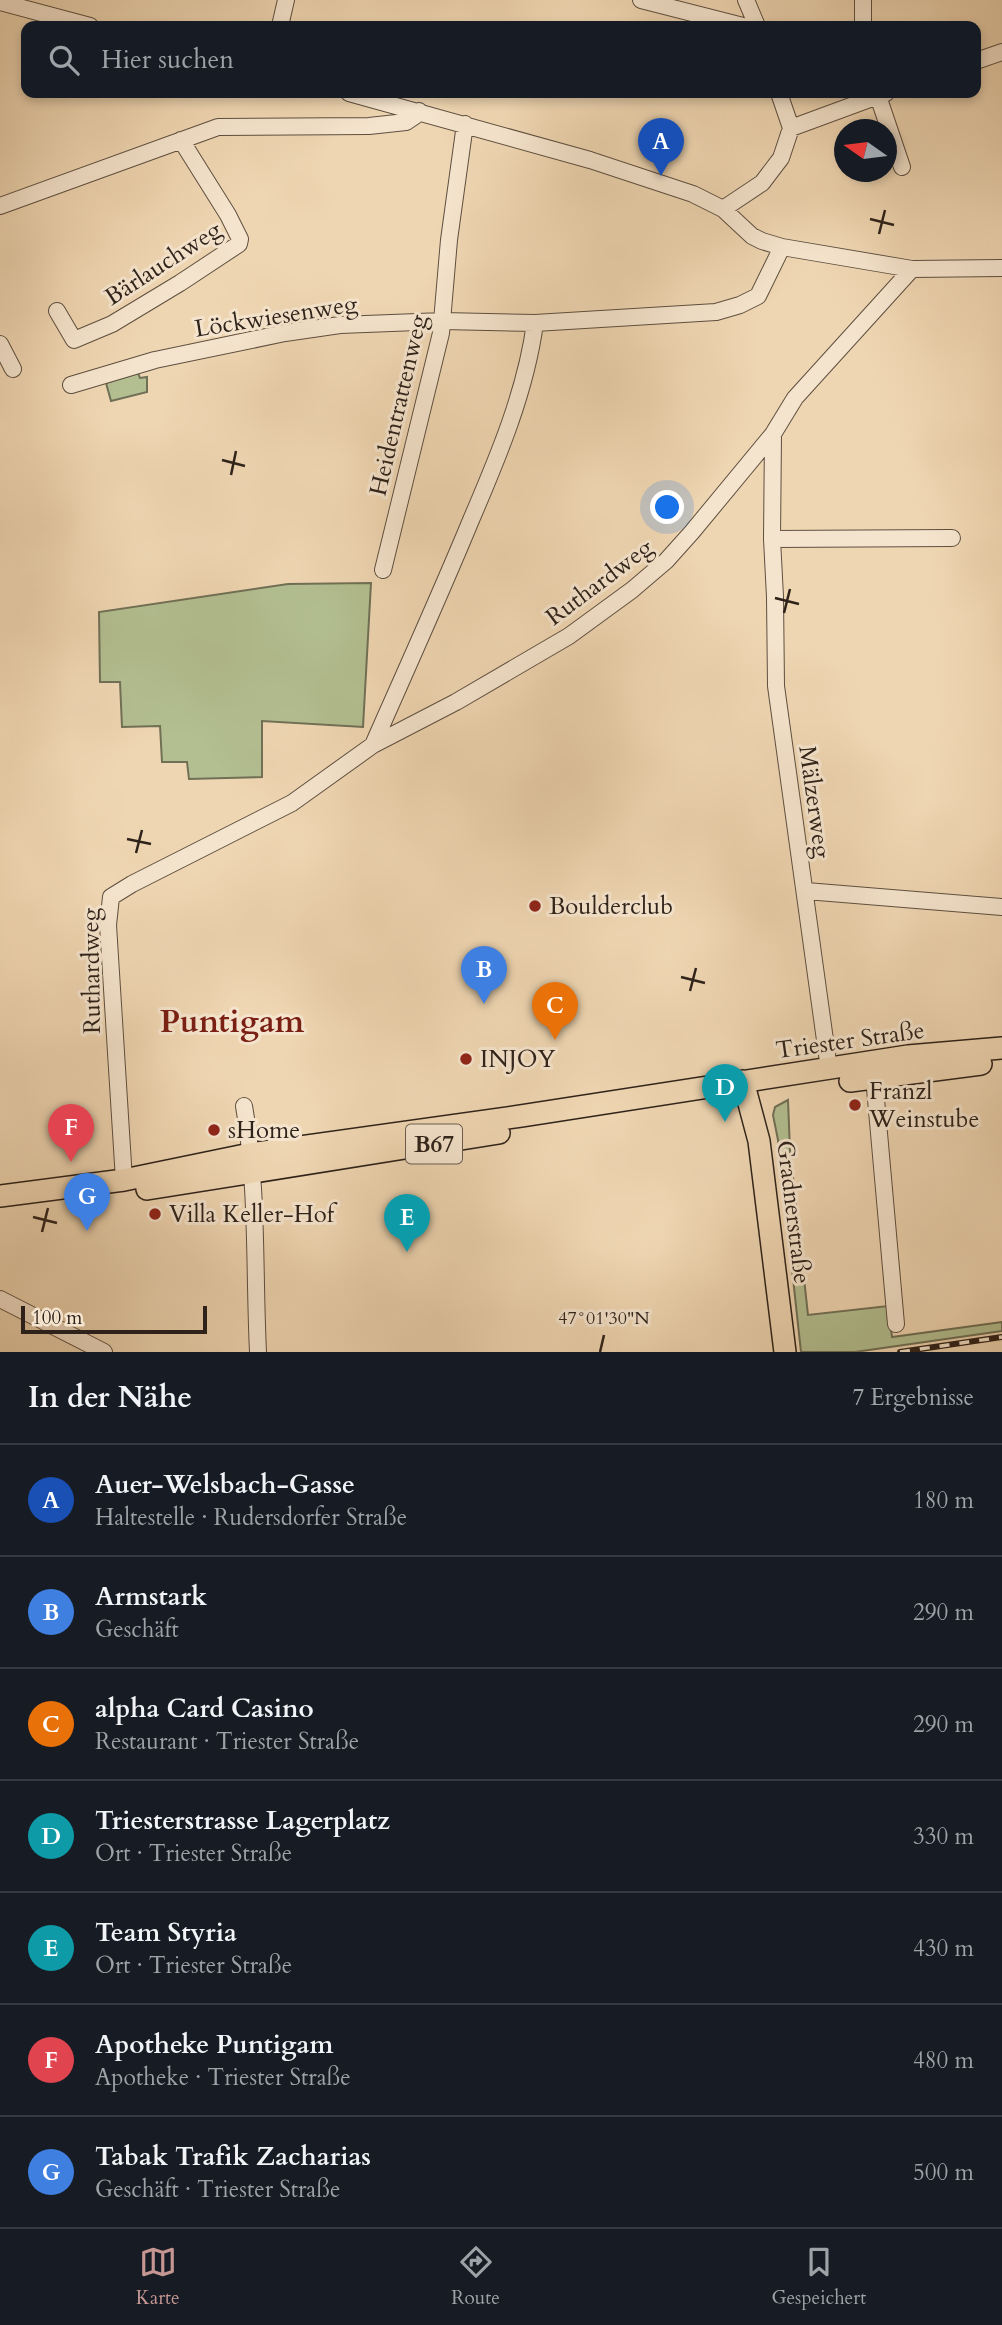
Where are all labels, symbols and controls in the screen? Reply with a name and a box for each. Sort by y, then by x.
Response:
search box [21,21,981,98]
icon: search [45,41,83,79]
text: Hier suchen [101,42,234,77]
pin: A [638,118,684,176]
north arrow [834,119,897,182]
street label: Bärlauchweg [99,213,228,313]
street label: Löckwiesenweg [192,287,360,346]
street label: Heidentrattenweg [362,311,435,499]
your location [650,490,684,524]
street label: Ruthardweg [539,531,660,634]
street label: Mälzerweg [790,744,839,861]
place label: Boulderclub [549,890,673,923]
marker: Boulderclub [527,898,543,914]
street label: Ruthardweg [74,907,109,1034]
pin: B [461,946,507,1004]
pin: C [532,982,578,1040]
district label: Puntigam [160,1000,305,1044]
street label: Triester Straße [774,1014,926,1067]
place label: INJOY [480,1043,556,1076]
marker: INJOY [458,1051,474,1067]
pin: D [702,1064,748,1122]
place label: Franzl Weinstube [868,1075,979,1136]
marker: Franzl Weinstube [847,1097,863,1113]
pin: F [48,1104,94,1162]
place label: sHome [228,1114,300,1147]
marker: sHome [206,1122,222,1138]
road number: B67 [406,1124,462,1163]
street label: Gradnerstraße [768,1139,819,1286]
pin: G [64,1173,110,1231]
pin: E [384,1194,430,1252]
place label: Villa Keller-Hof [169,1198,338,1231]
marker: Villa Keller-Hof [147,1206,163,1222]
scale bar [21,1303,206,1335]
text: 100 m [32,1305,82,1331]
text: 47°01'30"N [558,1306,650,1331]
text: In der Nähe [28,1377,192,1418]
text: 7 Ergebnisse [852,1382,974,1413]
text: Auer-Welsbach-Gasse [95,1467,355,1502]
text: A [42,1485,60,1516]
text: 180 m [913,1485,974,1516]
text: Haltestelle · Rudersdorfer Straße [95,1502,407,1533]
text: Armstark [95,1579,207,1614]
text: B [43,1597,59,1628]
text: 290 m [913,1597,974,1628]
text: Geschäft [95,1614,179,1645]
text: alpha Card Casino [95,1691,314,1726]
text: C [42,1709,60,1740]
text: 290 m [913,1709,974,1740]
text: Restaurant · Triester Straße [95,1726,359,1757]
text: Triesterstrasse Lagerplatz [95,1803,390,1838]
text: D [41,1821,61,1852]
text: 330 m [913,1821,974,1852]
text: Ort · Triester Straße [95,1838,292,1869]
text: Team Styria [95,1915,237,1950]
text: E [44,1933,58,1964]
text: 430 m [913,1933,974,1964]
text: Ort · Triester Straße [95,1950,292,1981]
text: Apotheke Puntigam [95,2027,333,2062]
text: F [44,2045,58,2076]
text: 480 m [913,2045,974,2076]
text: Apotheke · Triester Straße [95,2062,351,2093]
text: Tabak Trafik Zacharias [95,2139,371,2174]
text: G [42,2157,60,2188]
text: 500 m [913,2157,974,2188]
text: Geschäft · Triester Straße [95,2174,340,2205]
tab: Karte [136,2243,180,2311]
tab: Route [451,2243,500,2311]
tab: Gespeichert [771,2243,866,2311]

